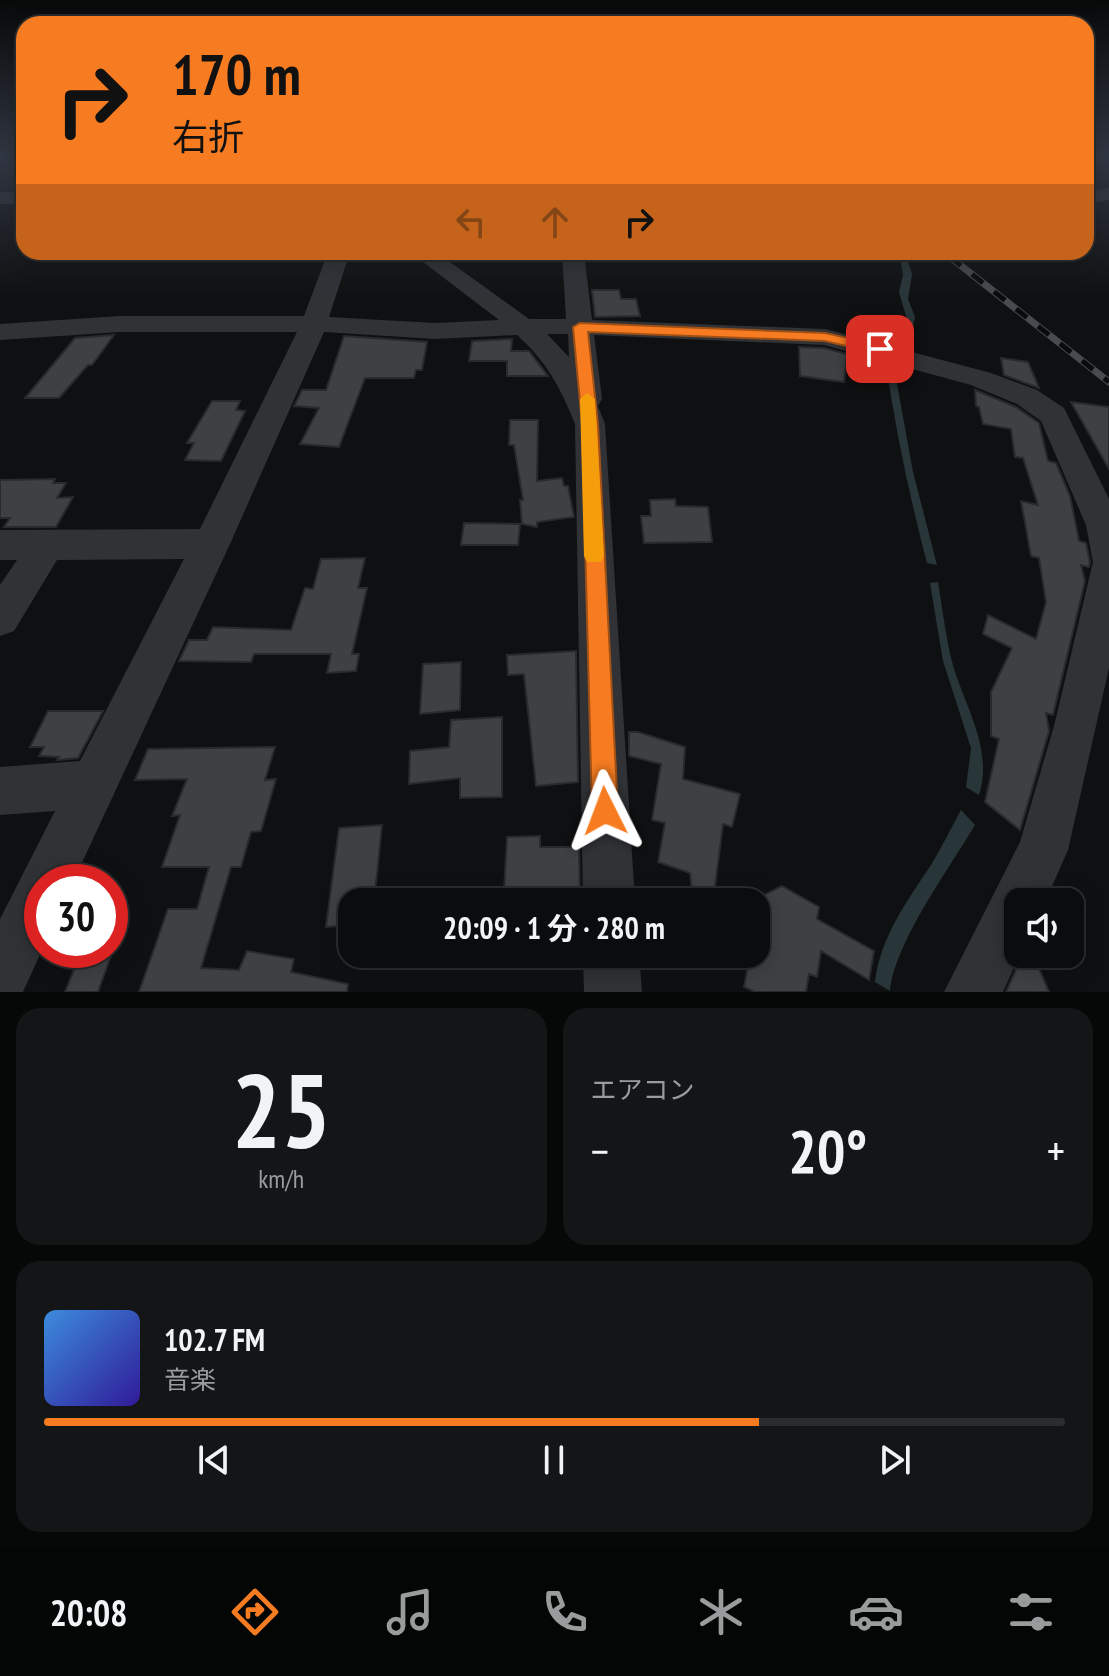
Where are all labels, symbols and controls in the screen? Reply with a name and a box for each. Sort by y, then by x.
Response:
text: 170 m [172,38,301,110]
icon: right [40,48,144,152]
text: 右折 [172,113,244,160]
icon: left [449,200,493,244]
icon: ahead [533,200,577,244]
icon: right [617,200,661,244]
pin [846,315,914,383]
icon: arrive [858,327,902,371]
position arrow [563,769,647,853]
speed limit sign: 30 [24,864,128,968]
map controls [1004,888,1084,968]
button: sound [1004,888,1084,968]
text: 20:09 · 1 分 · 280 m [443,908,665,947]
text: 25 [232,1042,331,1177]
text: エアコン [591,1073,695,1106]
text: 20° [788,1112,867,1190]
text: − [591,1122,609,1179]
text: + [1047,1122,1065,1179]
text: km/h [258,1162,304,1195]
text: 102.7 FM [164,1320,265,1359]
text: 音楽 [164,1363,216,1396]
icon: previous [192,1438,236,1482]
icon: pause [532,1438,576,1482]
icon: next [873,1438,917,1482]
icon: directions [227,1584,283,1640]
icon: music [382,1584,438,1640]
icon: phone [537,1584,593,1640]
icon: climate [693,1584,749,1640]
icon: car [848,1584,904,1640]
icon: filters [1003,1584,1059,1640]
text: 20:08 [50,1589,128,1636]

